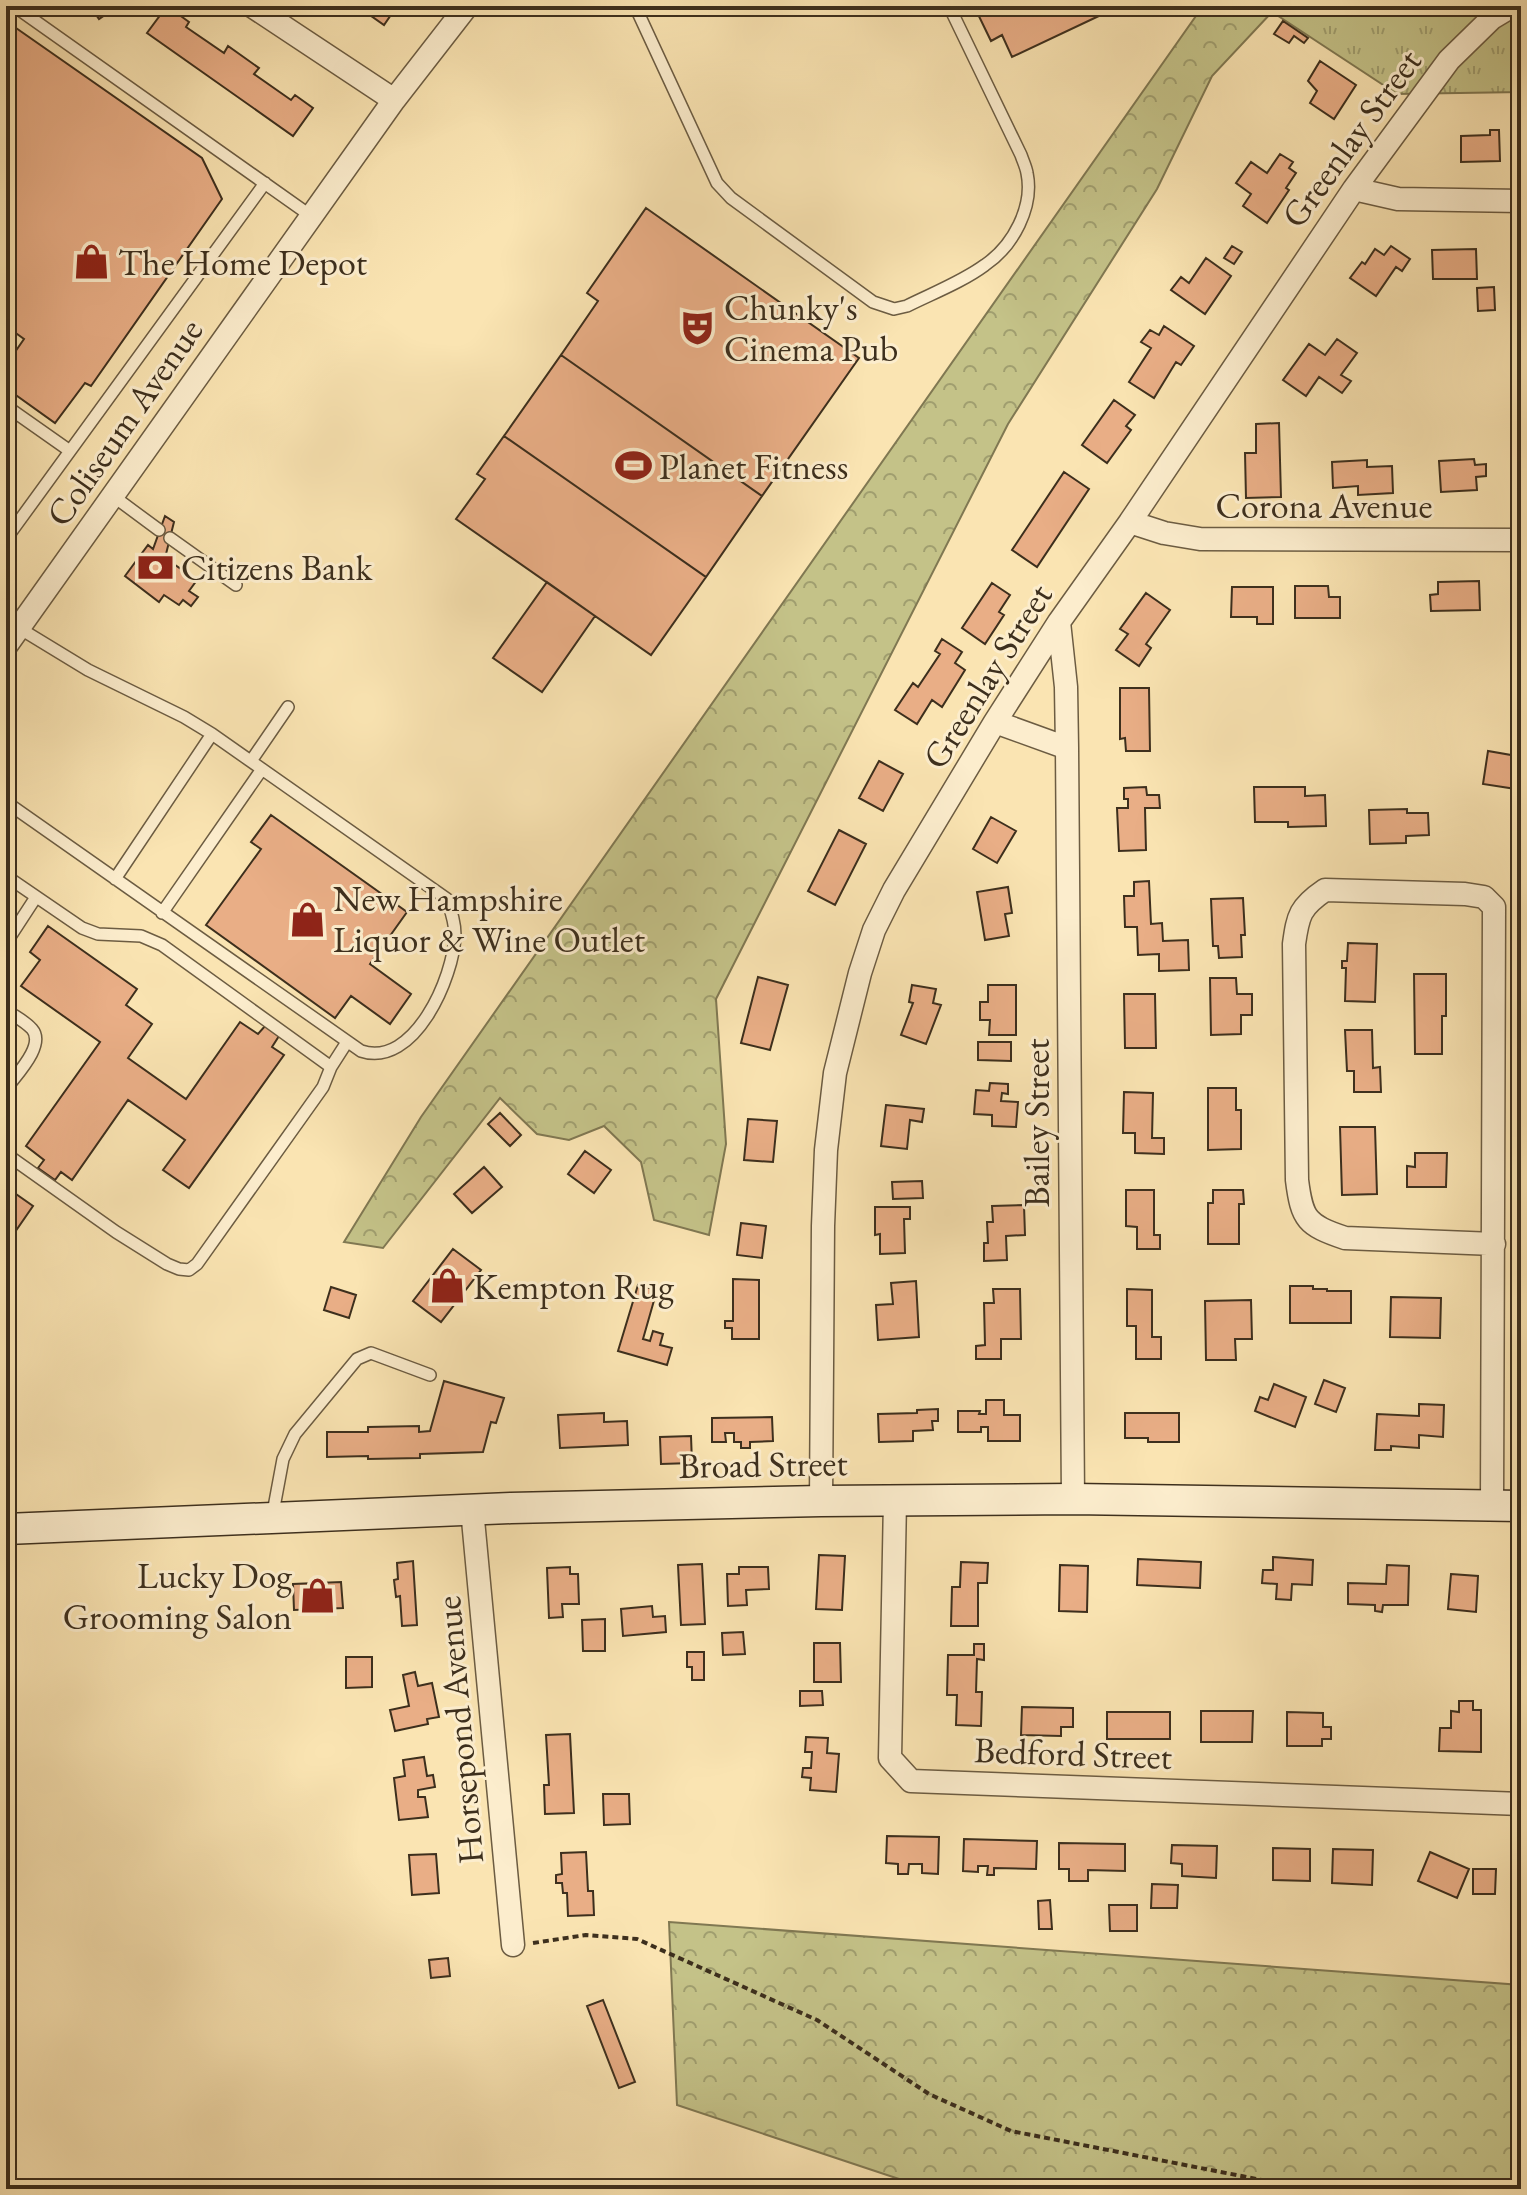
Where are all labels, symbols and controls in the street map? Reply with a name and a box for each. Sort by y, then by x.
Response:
street label: Greenlay Street [1270,39,1432,237]
place label: The Home Depot [118,239,368,286]
shop icon: The Home Depot [73,243,111,281]
place label: Chunky's Cinema Pub [724,284,898,372]
street label: Coliseum Avenue [35,309,213,535]
theatre icon: Chunky's Cinema Pub [679,309,717,347]
place label: Planet Fitness [659,443,848,490]
sports icon: Planet Fitness [614,447,652,485]
street label: Corona Avenue [1215,482,1433,529]
place label: Citizens Bank [181,544,373,591]
bank icon: Citizens Bank [136,548,174,586]
street label: Greenlay Street [912,574,1063,777]
place label: New Hampshire Liquor & Wine Outlet [333,875,646,963]
shop icon: New Hampshire Liquor & Wine Outlet [288,900,326,938]
street label: Bailey Street [1013,1038,1060,1208]
place label: Kempton Rug [473,1263,674,1310]
shop icon: Kempton Rug [428,1267,466,1305]
street label: Broad Street [678,1439,849,1489]
place label: Lucky Dog Grooming Salon [63,1552,292,1640]
shop icon: Lucky Dog Grooming Salon [299,1577,337,1615]
street label: Horsepond Avenue [424,1594,494,1866]
street label: Bedford Street [973,1726,1173,1780]

